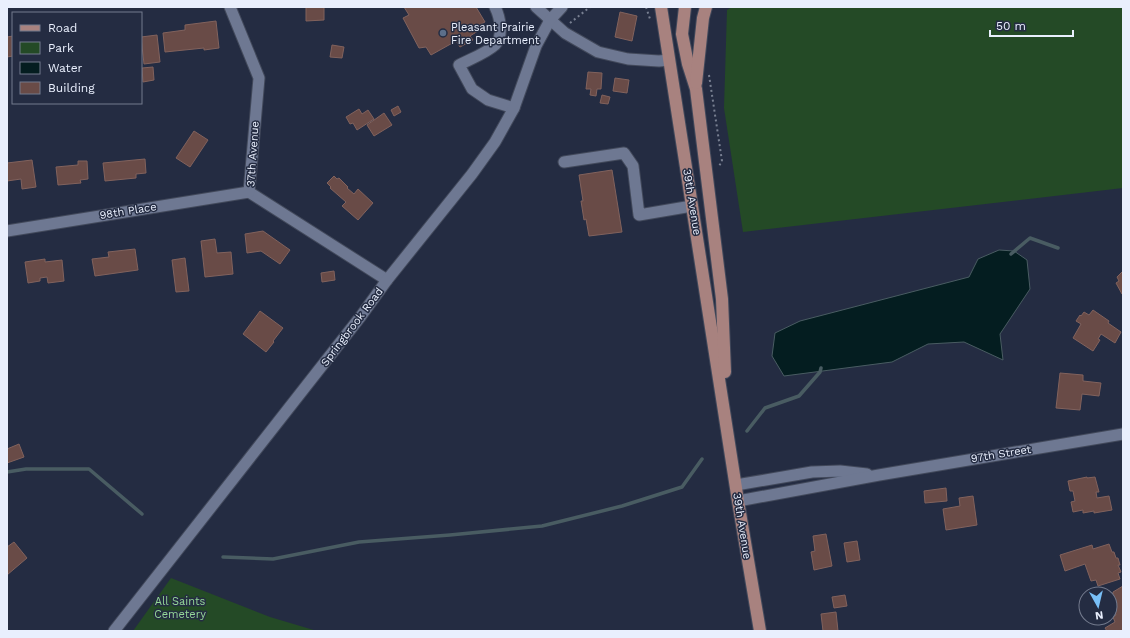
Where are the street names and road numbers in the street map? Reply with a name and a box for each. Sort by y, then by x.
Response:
street label: 37th Avenue [244,121,262,187]
street label: 39th Avenue [680,168,704,236]
street label: 98th Place [99,200,157,222]
street label: Springbrook Road [318,285,386,369]
street label: 97th Street [970,443,1033,465]
street label: 39th Avenue [730,492,754,560]

